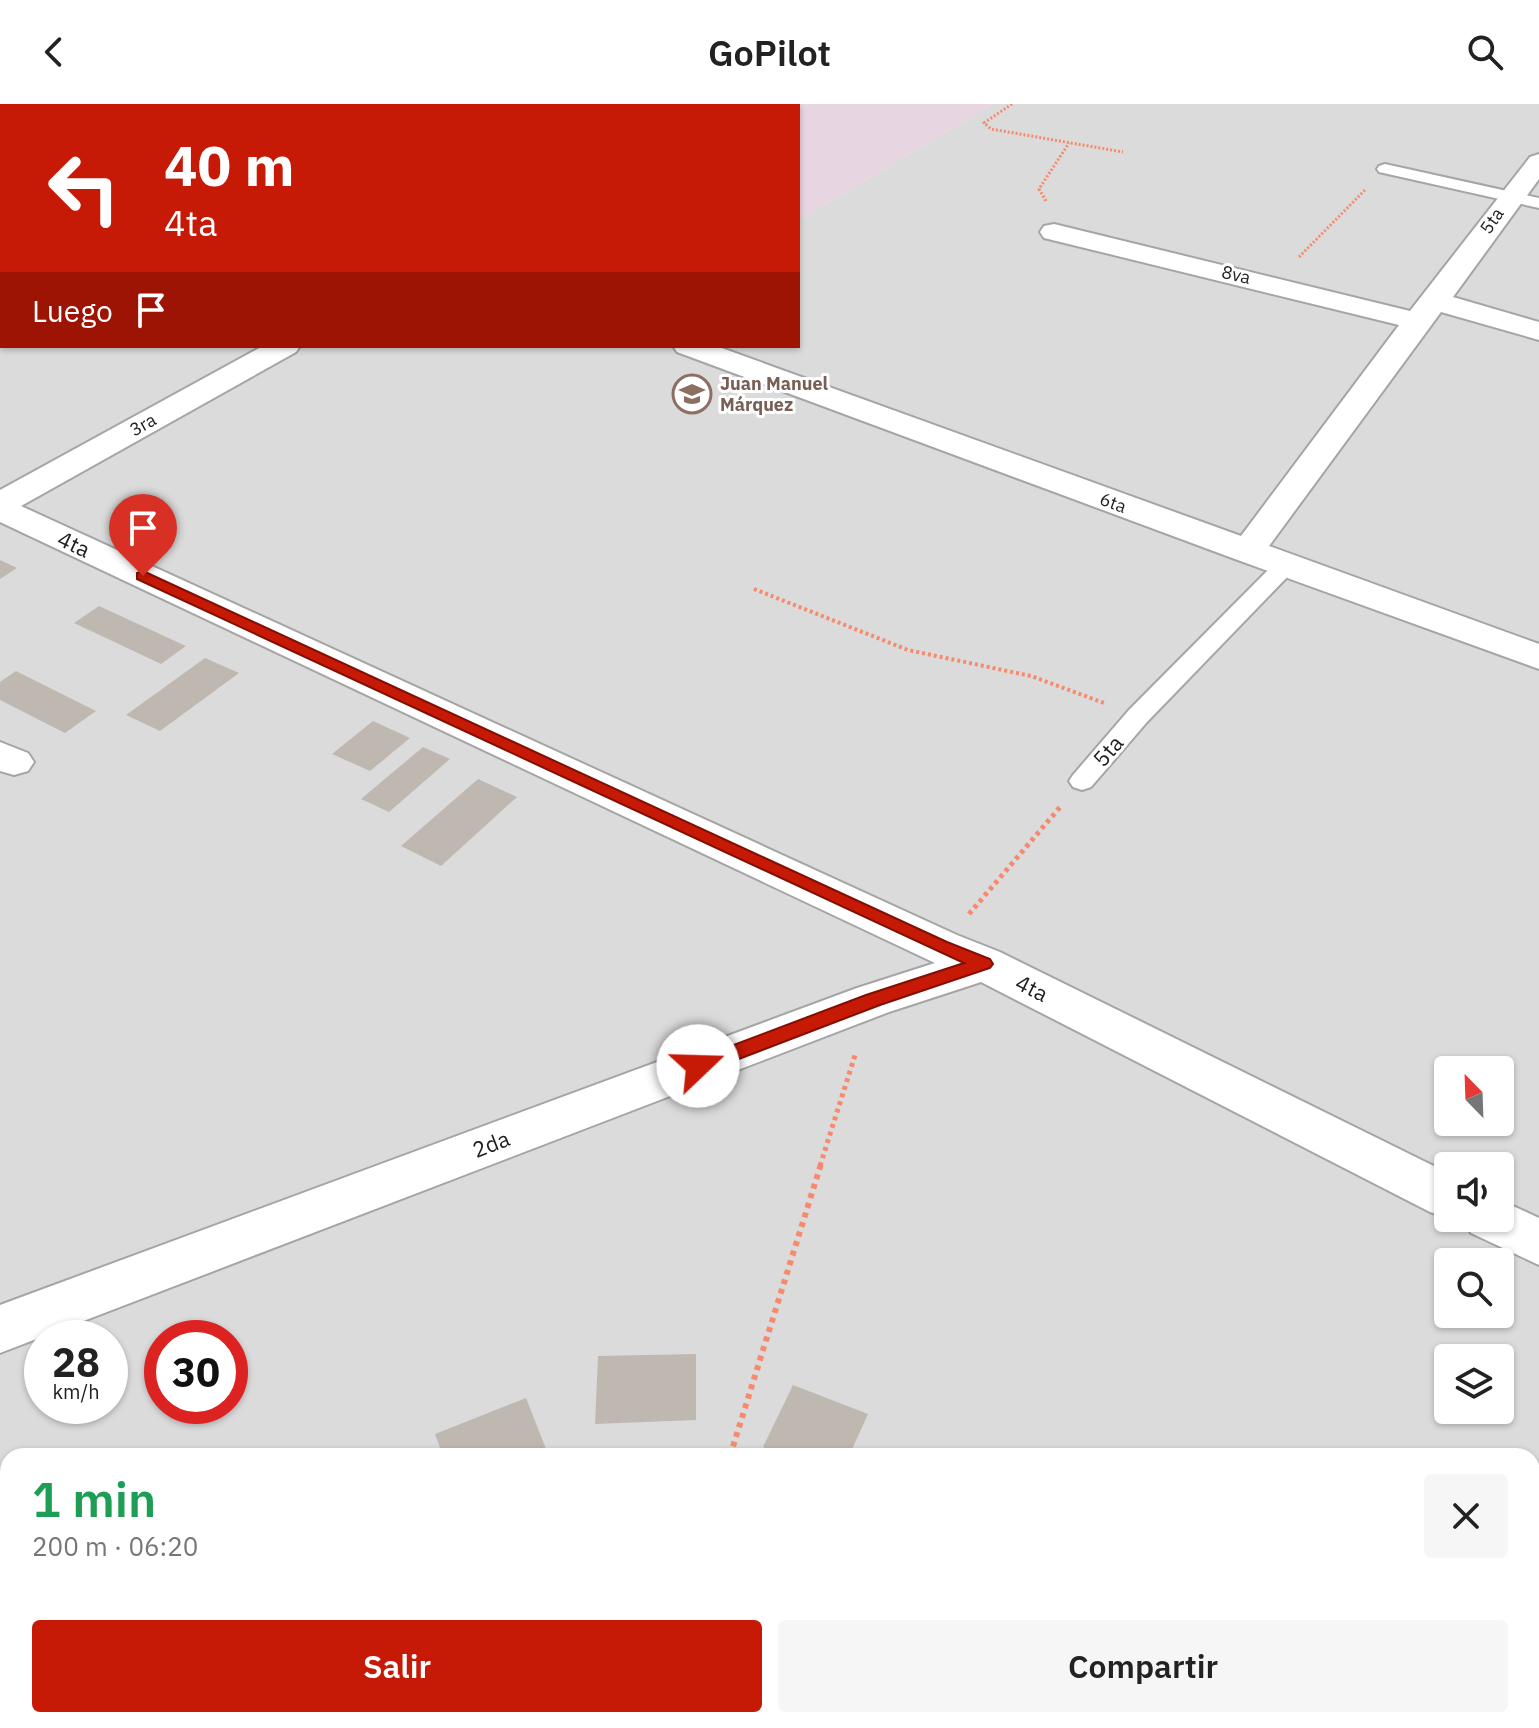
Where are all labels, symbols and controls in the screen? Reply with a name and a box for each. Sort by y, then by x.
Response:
text: GoPilot [708,29,831,76]
icon: back [32,30,76,74]
icon: search [1463,30,1507,74]
text: 40 m [164,129,294,201]
icon: left [32,136,136,240]
text: 4ta [164,199,217,246]
street label: 5ta [1475,203,1509,238]
street label: 8va [1219,260,1253,289]
icon: arrive [129,288,173,332]
text: Luego [32,291,113,330]
place label: Juan Manuel Márquez [720,372,829,416]
school or university icon: Juan Manuel Márquez [671,373,713,415]
street label: 3ra [125,408,160,441]
street label: 6ta [1097,487,1130,518]
pin [109,494,177,576]
icon: arrive [121,506,165,550]
street label: 4ta [53,524,95,564]
street label: 5ta [1086,729,1129,773]
street label: 4ta [1011,967,1054,1008]
position arrow [656,1024,740,1108]
north arrow [1434,1056,1514,1136]
map controls [1434,1056,1514,1424]
street label: 2da [468,1123,514,1164]
button: sound [1434,1152,1514,1232]
button: search [1434,1248,1514,1328]
speed limit sign: 30 [144,1320,248,1424]
text: 28 [52,1336,100,1388]
button: layers [1434,1344,1514,1424]
text: km/h [52,1378,100,1405]
text: 1 min [32,1468,156,1530]
button: close [1424,1474,1508,1558]
text: 200 m · 06:20 [32,1529,198,1563]
button: Salir [32,1620,762,1712]
button: Compartir [778,1620,1508,1712]

